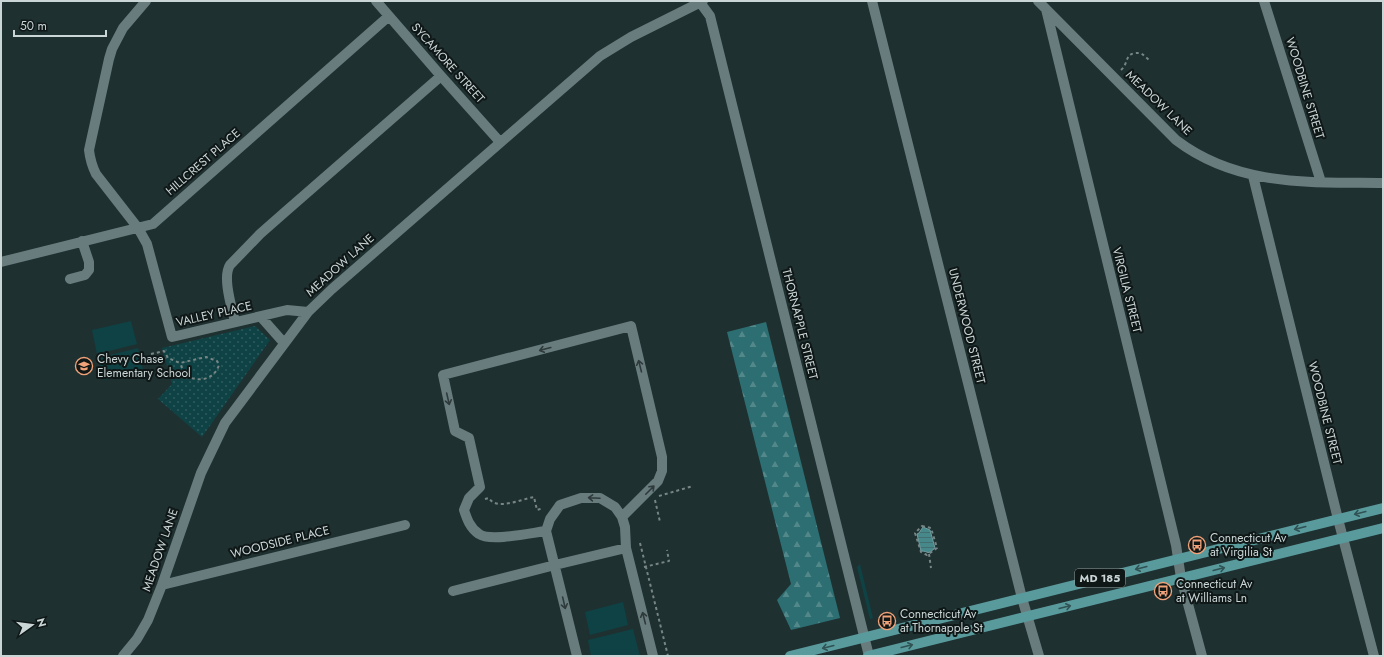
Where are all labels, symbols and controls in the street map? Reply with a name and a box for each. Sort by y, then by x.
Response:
scale bar [14,12,106,38]
text: 50 m [20,17,47,35]
street label: SYCAMORE STREET [407,19,489,107]
street label: WOODBINE STREET [1281,35,1329,142]
street label: MEADOW LANE [1122,66,1196,140]
street label: HILLCREST PLACE [162,124,244,200]
street label: MEADOW LANE [302,229,378,301]
street label: VIRGILIA STREET [1108,245,1146,335]
street label: UNDERWOOD STREET [944,266,990,386]
street label: THORNAPPLE STREET [777,267,823,382]
street label: VALLEY PLACE [174,297,254,331]
one-way arrow [539,345,552,353]
place label: Chevy Chase Elementary School [97,350,191,382]
school or university icon: Chevy Chase Elementary School [74,356,94,376]
one-way arrow [636,360,644,373]
street label: WOODBINE STREET [1303,360,1347,467]
one-way arrow [445,392,453,405]
one-way arrow [645,485,655,495]
one-way arrow [588,495,601,502]
street label: MEADOW LANE [137,506,183,594]
one-way arrow [1354,510,1367,517]
street label: WOODSIDE PLACE [229,521,331,563]
one-way arrow [1294,525,1307,533]
place label: Connecticut Av at Virgilia St [1210,529,1287,561]
bus stop icon: Connecticut Av at Virgilia St [1187,535,1207,555]
one-way arrow [1213,564,1226,572]
one-way arrow [1134,565,1147,573]
road number: MD 185 [1075,569,1125,587]
place label: Connecticut Av at Williams Ln [1176,575,1253,607]
bus stop icon: Connecticut Av at Williams Ln [1153,581,1173,601]
one-way arrow [561,596,568,609]
one-way arrow [1058,603,1071,610]
north arrow [12,605,52,645]
place label: Connecticut Av at Thornapple St [900,605,983,637]
bus stop icon: Connecticut Av at Thornapple St [877,611,897,631]
one-way arrow [639,612,647,625]
text: N [33,616,51,629]
one-way arrow [900,642,913,650]
one-way arrow [821,643,834,651]

